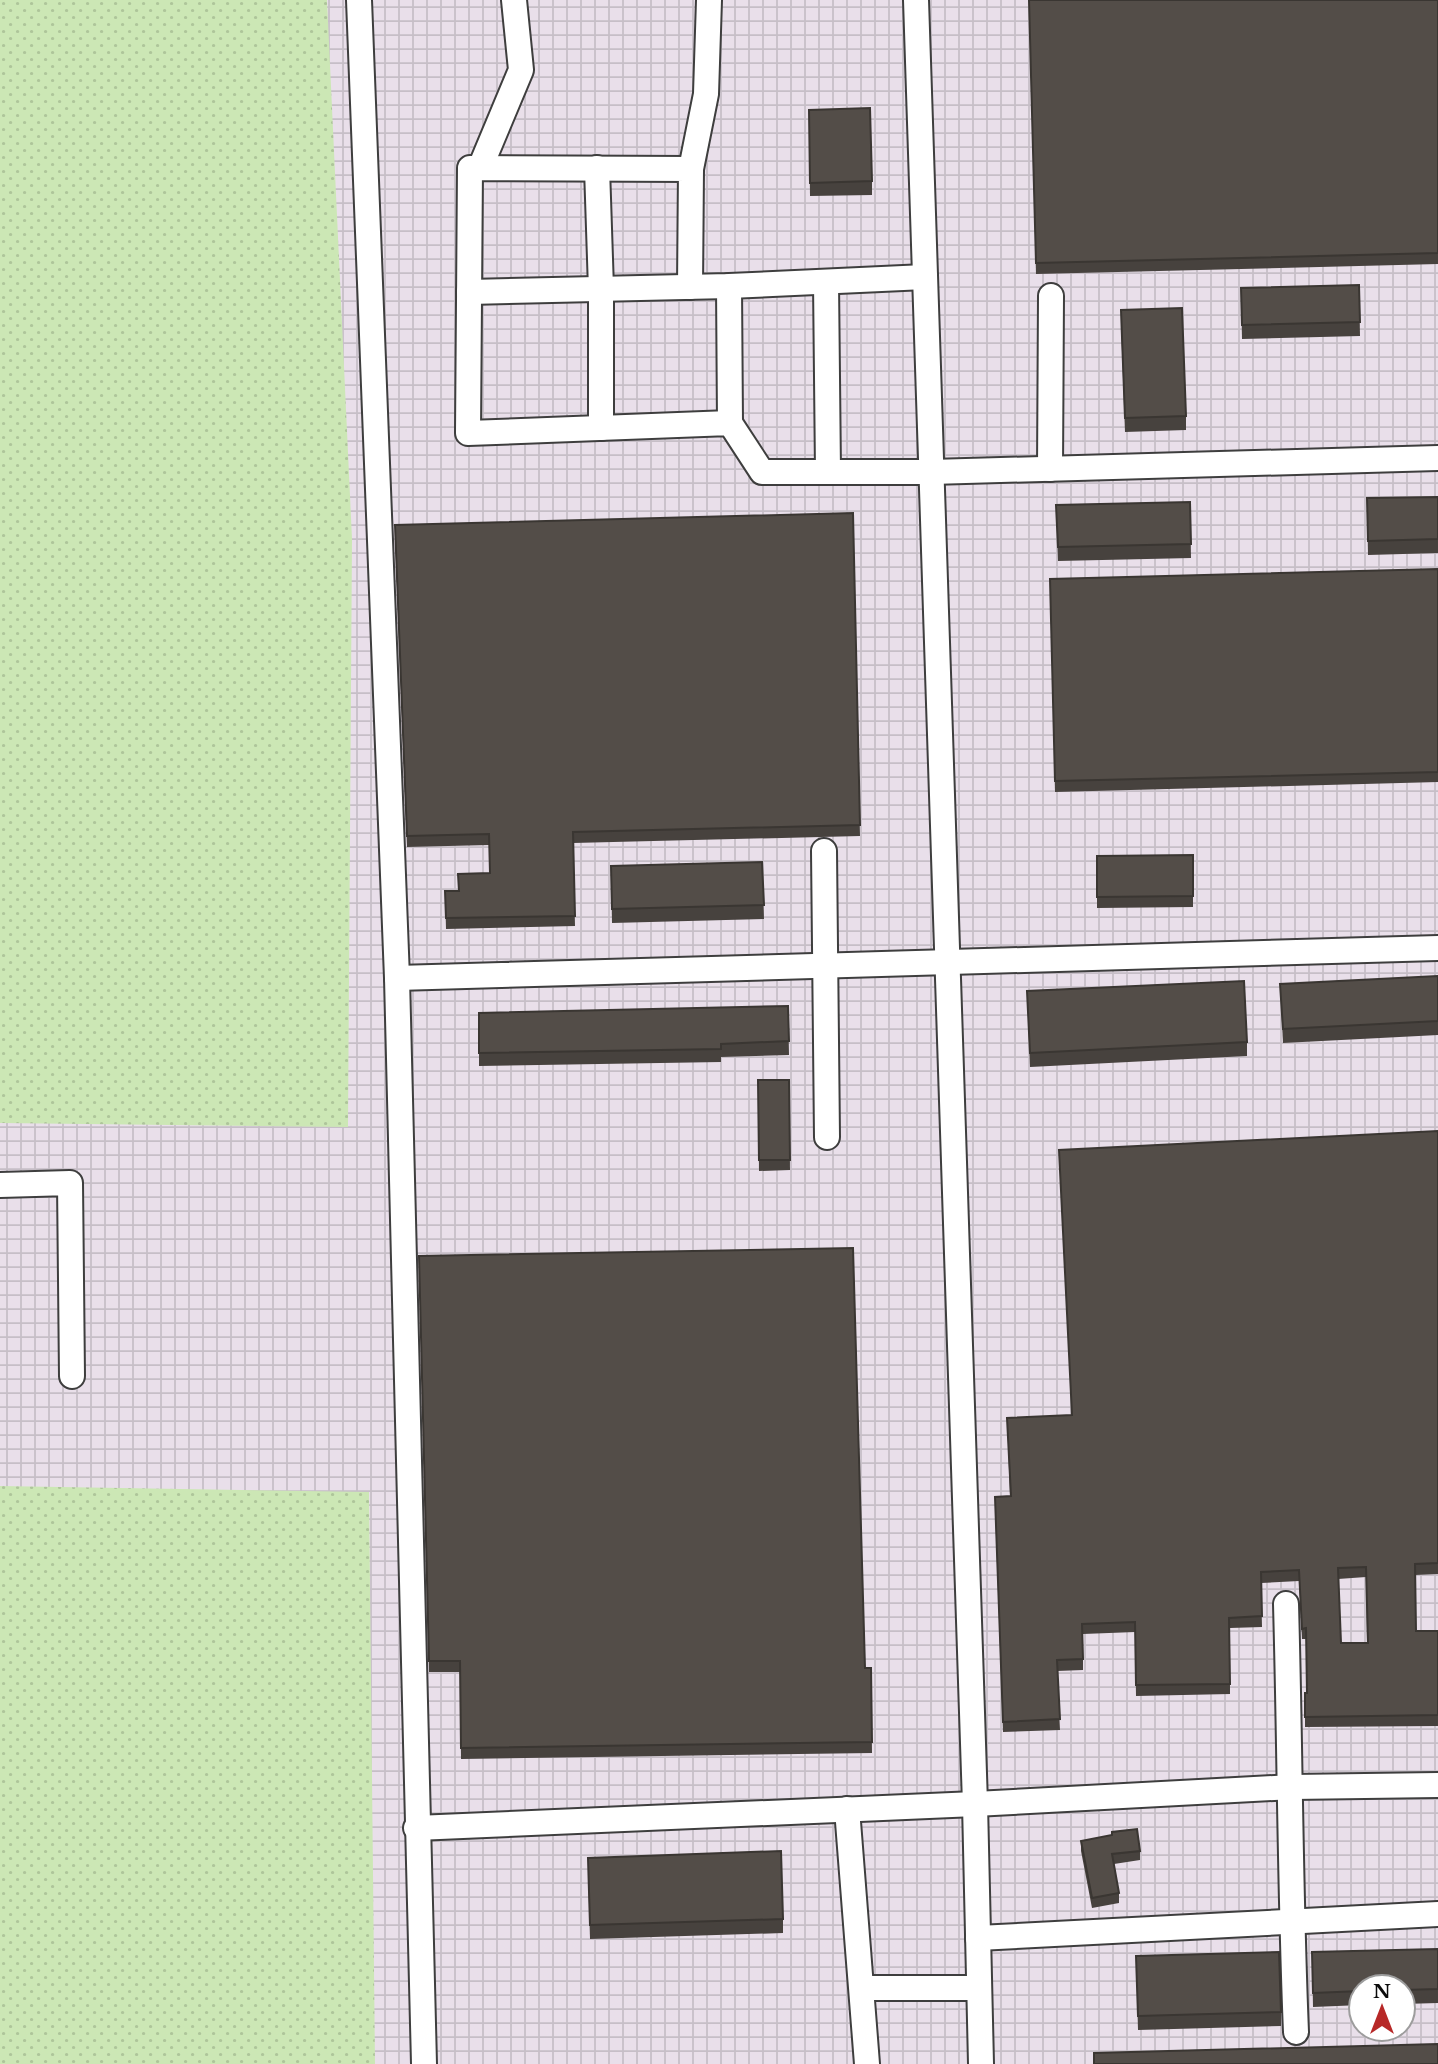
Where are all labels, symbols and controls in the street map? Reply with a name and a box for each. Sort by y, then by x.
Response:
north arrow [1347,1973,1417,2043]
text: N [1373,1980,1391,2003]

